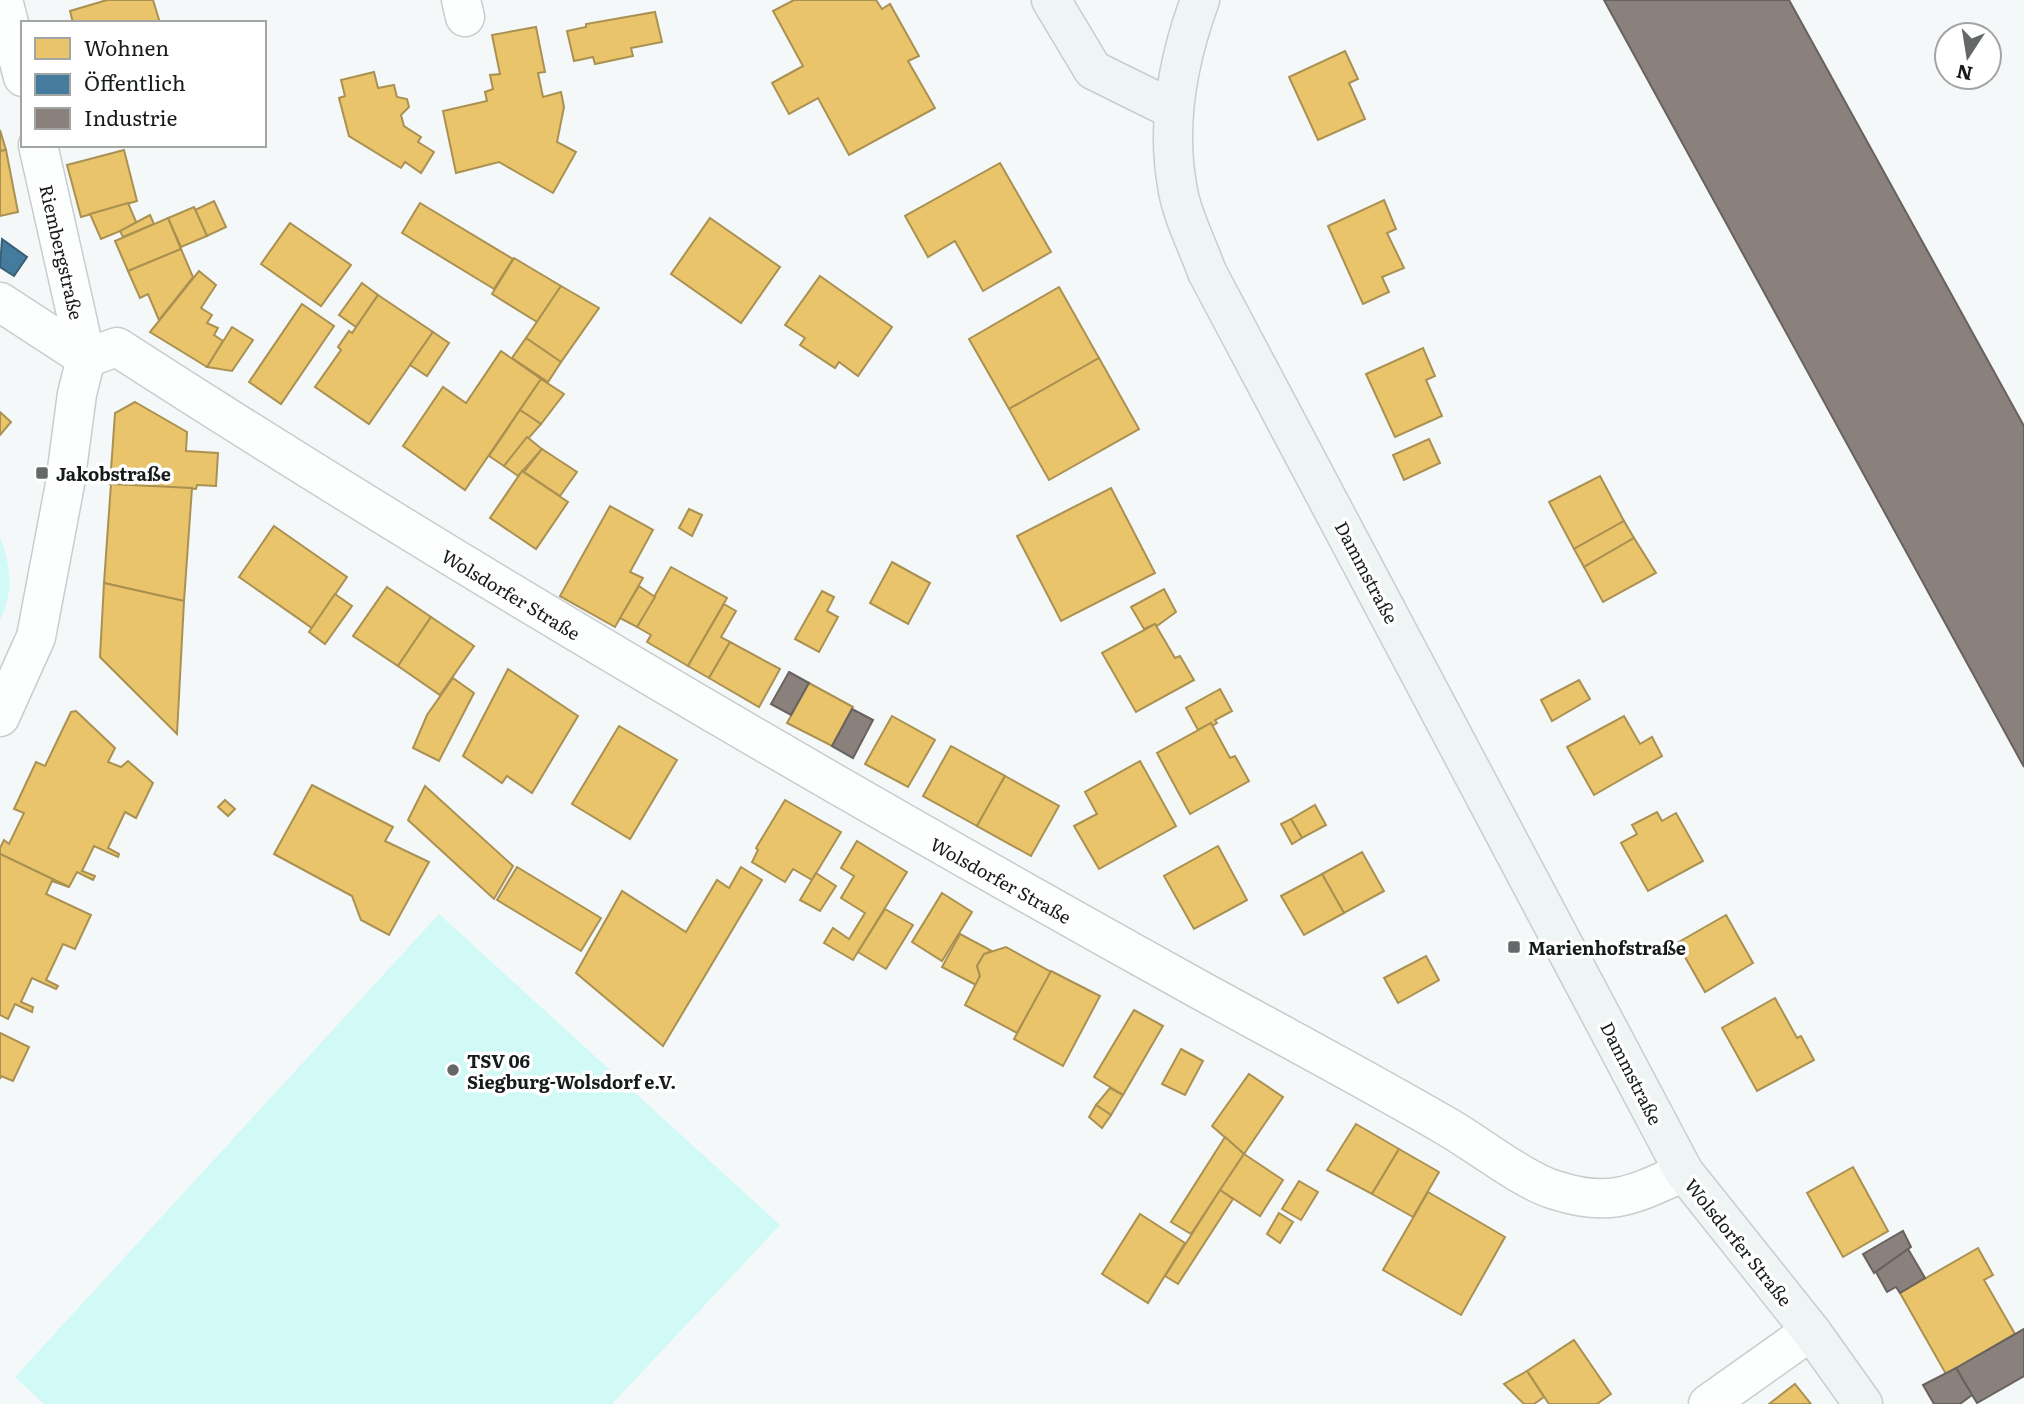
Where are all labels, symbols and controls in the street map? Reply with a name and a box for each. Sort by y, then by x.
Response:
legend [21,21,266,147]
north arrow [1933,21,2003,91]
text: Wohnen [84,31,169,62]
text: N [1953,58,1975,89]
text: Öffentlich [84,66,186,97]
text: Industrie [84,101,177,132]
street label: Riembergstraße [33,182,91,322]
place label: Jakobstraße [56,460,171,487]
marker: Jakobstraße [34,465,50,481]
street label: Dammstraße [1329,516,1405,628]
street label: Wolsdorfer Straße [437,542,585,646]
street label: Wolsdorfer Straße [926,830,1076,930]
place label: Marienhofstraße [1528,934,1686,961]
marker: Marienhofstraße [1506,939,1522,955]
street label: Dammstraße [1594,1017,1670,1129]
place label: TSV 06 Siegburg-Wolsdorf e.V. [467,1047,676,1095]
marker: TSV 06 Siegburg-Wolsdorf e.V. [445,1062,461,1078]
street label: Wolsdorfer Straße [1679,1172,1799,1312]

